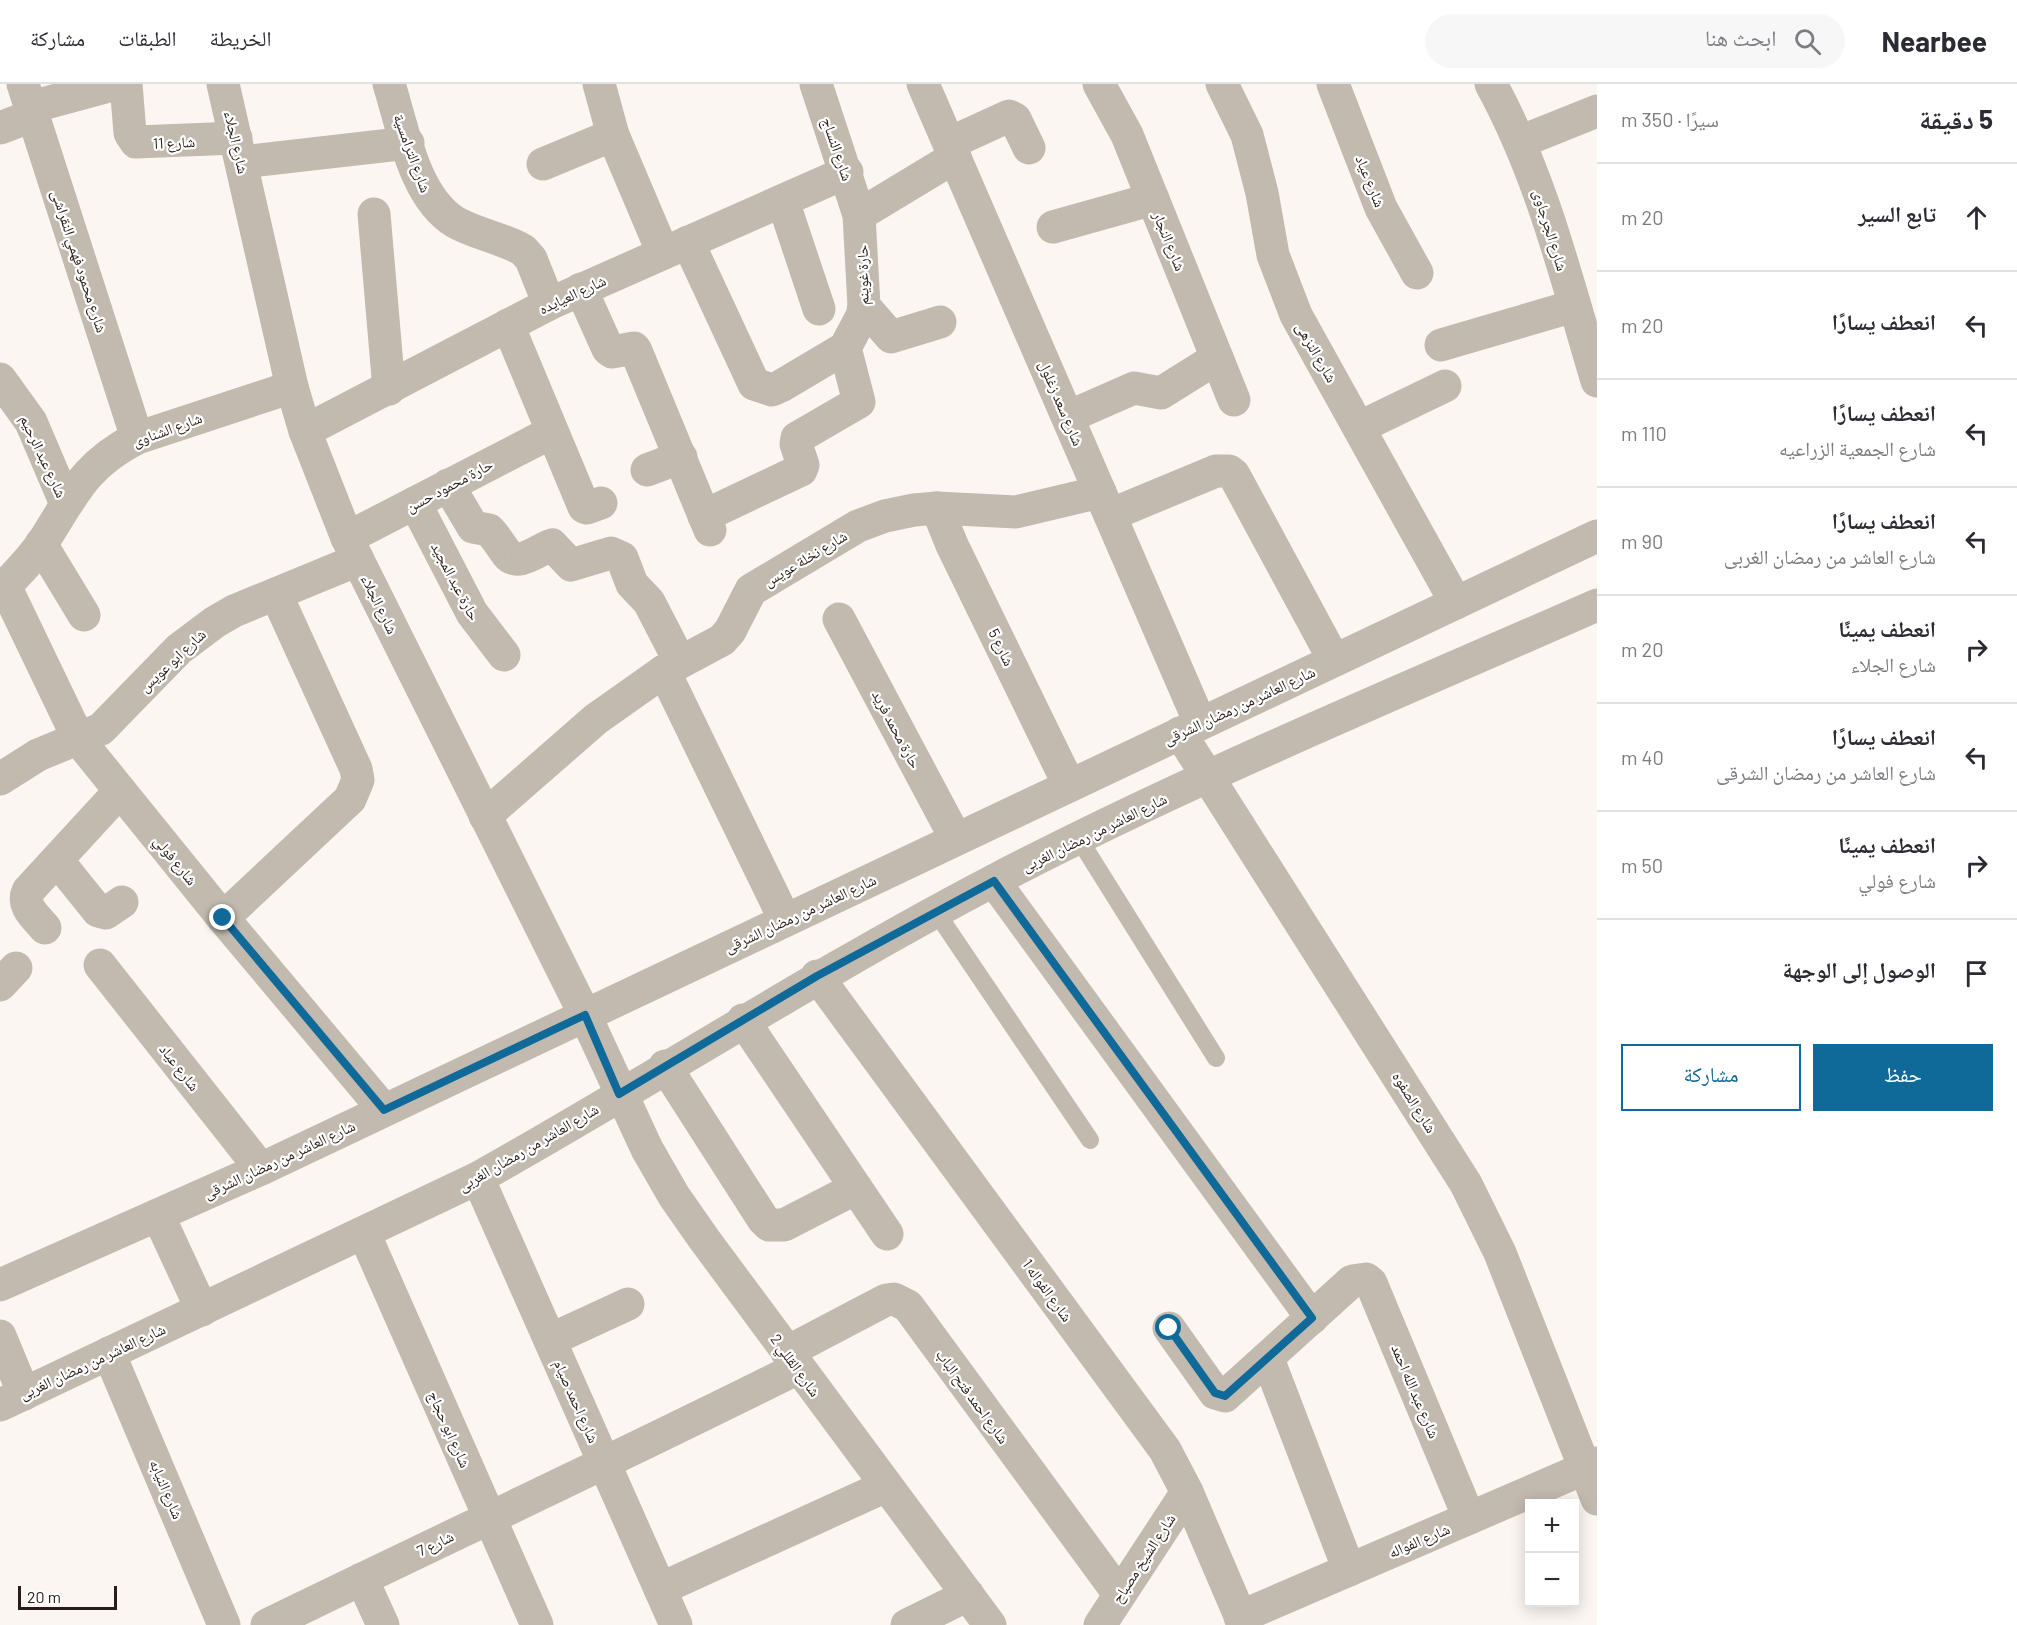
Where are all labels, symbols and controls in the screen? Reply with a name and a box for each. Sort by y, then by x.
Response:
search box [1425,14,1845,68]
text: ابحث هنا [1705,24,1776,50]
text: Nearbee [1881,24,1987,58]
text: مشاركة [30,25,85,50]
text: الطبقات [118,25,177,50]
text: الخريطة [210,25,271,50]
icon: search [1791,25,1824,58]
text: 5 دقيقة [1919,103,1993,134]
text: سيرًا · 350 m [1621,107,1719,131]
street label: شارع الجلاء [219,109,253,176]
street label: شارع الترامسية [389,111,436,196]
street label: شارع النساج [817,115,857,184]
street label: شارع 11 [153,132,196,154]
street label: شارع عياد [1351,152,1390,211]
street label: شارع محمود فهمي النقراشى [45,187,112,336]
street label: شارع الجرجاوى [1528,187,1572,273]
text: تابع السير [1858,200,1936,226]
icon: ahead [1960,201,1993,234]
text: 20 m [1621,205,1664,229]
street label: شارع النجار [1148,208,1190,274]
street label: حارة غوينم [852,244,874,305]
street label: شارع العيايده [536,271,609,319]
text: انعطف يسارًا [1832,308,1936,334]
icon: left [1960,309,1993,342]
text: 20 m [1621,313,1664,337]
street label: شارع النزهى [1291,319,1342,386]
street label: شارع سعد زغلول [1034,358,1088,449]
text: انعطف يسارًا [1832,399,1936,425]
street label: شارع الشناوى [130,408,205,452]
street label: شارع عبد الرحيم [15,412,71,501]
icon: left [1960,417,1993,450]
text: 110 m [1621,421,1667,445]
text: شارع الجمعية الزراعيه [1779,436,1936,460]
street label: حارة محمود حسن [402,454,497,517]
text: انعطف يسارًا [1832,507,1936,533]
icon: left [1960,525,1993,558]
street label: شارع نخلة عويس [760,526,851,592]
text: 90 m [1621,529,1663,553]
street label: حارة عبد المجيد [427,539,484,624]
text: شارع العاشر من رمضان الغربى [1724,544,1936,568]
street label: شارع الجلاء [356,571,402,638]
text: انعطف يمينًا [1838,615,1936,641]
street label: شارع ابو عويس [135,625,210,697]
street label: شارع 5 [984,625,1019,670]
icon: right [1960,633,1993,666]
text: 20 m [1621,637,1664,661]
text: شارع الجلاء [1851,652,1936,676]
street label: شارع العاشر من رمضان الشرقى [1160,662,1319,750]
street label: حارة محمد فريد [868,687,925,772]
text: انعطف يسارًا [1832,723,1936,749]
icon: left [1960,741,1993,774]
text: 40 m [1621,745,1664,769]
text: شارع العاشر من رمضان الشرقى [1716,760,1936,784]
street label: شارع العاشر من رمضان الغربى [1019,789,1170,877]
text: انعطف يمينًا [1838,831,1936,857]
street label: شارع فولي [148,832,201,891]
icon: right [1960,849,1993,882]
text: 50 m [1621,853,1663,877]
text: شارع فولي [1858,868,1936,892]
street label: شارع العاشر من رمضان الشرقى [721,870,880,958]
route end [209,904,235,930]
text: الوصول إلى الوجهة [1783,956,1936,982]
icon: arrive [1960,957,1993,990]
street label: شارع عياد [155,1040,204,1095]
button: مشاركة [1621,1044,1801,1111]
button: حفظ [1813,1044,1993,1111]
street label: شارع الصفوه [1387,1068,1441,1137]
street label: شارع العاشر من رمضان الغربى [455,1099,603,1196]
street label: شارع العاشر من رمضان الشرقى [200,1116,359,1204]
street label: شارع الفواله 1 [1018,1255,1077,1326]
route start [1155,1314,1181,1340]
street label: شارع العاشر من رمضان الغربى [16,1319,169,1405]
street label: شارع القللي 2 [764,1330,825,1402]
street label: شارع عبد الله احمد [1386,1341,1444,1442]
street label: شارع احمد فتح الباب [931,1345,1013,1448]
street label: شارع احمد صيام [549,1357,603,1446]
street label: شارع ابو حجاج [423,1388,475,1471]
street label: شارع النيابه [145,1457,188,1522]
map controls [1525,1499,1579,1607]
button: + [1525,1499,1579,1553]
street label: شارع الشيخ مصباح [1107,1510,1180,1607]
street label: شارع الفواله [1386,1519,1453,1563]
street label: شارع 7 [414,1526,457,1561]
button: − [1525,1553,1579,1607]
scale bar [18,1583,117,1610]
text: 20 m [27,1587,61,1606]

